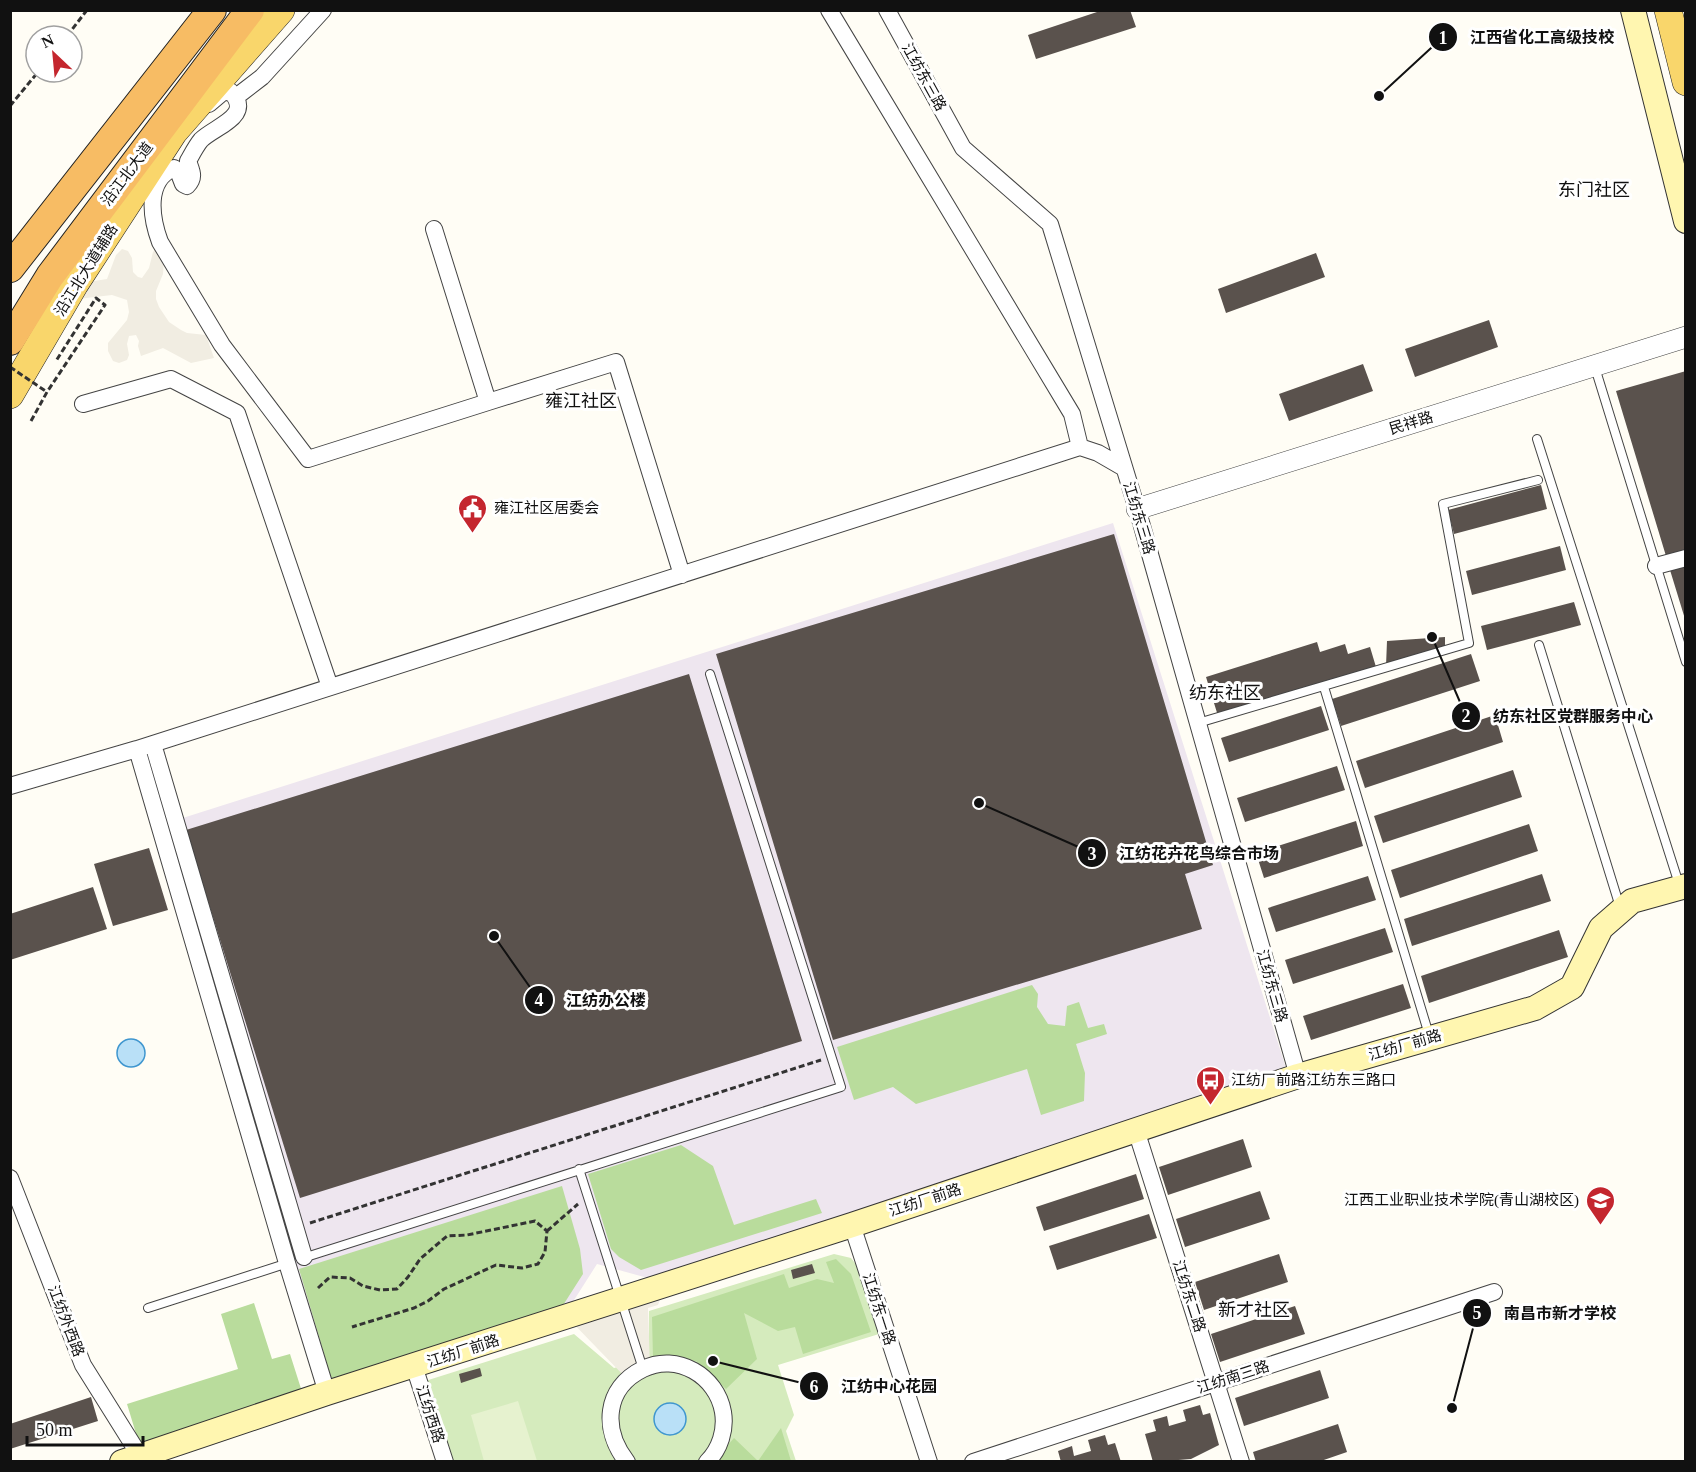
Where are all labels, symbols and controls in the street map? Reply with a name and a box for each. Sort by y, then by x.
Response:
callout: 江西省化工高级技校 [1428,20,1626,54]
north arrow [24,24,84,84]
text: 1 [1439,28,1448,48]
text: 江西省化工高级技校 [1470,28,1615,46]
text: N [39,31,57,51]
street label: 江纺东三路 [899,40,949,114]
street label: 沿江北大道 [97,139,156,209]
district label: 东门社区 [1558,180,1630,200]
street label: 沿江北大道辅路 [51,221,121,319]
district label: 雍江社区 [545,391,617,411]
street label: 民祥路 [1387,409,1435,437]
street label: 江纺东三路 [1120,480,1158,556]
public building icon: 雍江社区居委会 [457,492,489,534]
place label: 雍江社区居委会 [494,500,599,516]
district label: 纺东社区 [1189,683,1261,703]
callout: 纺东社区党群服务中心 [1451,699,1665,733]
text: 2 [1462,706,1471,726]
text: 纺东社区党群服务中心 [1493,707,1653,725]
callout: 江纺花卉花鸟综合市场 [1077,836,1291,870]
text: 3 [1088,844,1097,864]
text: 江纺花卉花鸟综合市场 [1119,845,1279,862]
street label: 江纺东三路 [1254,948,1290,1024]
callout: 江纺办公楼 [524,983,658,1017]
text: 4 [535,990,544,1010]
text: 江纺办公楼 [566,992,646,1009]
street label: 江纺厂前路 [1367,1027,1443,1063]
bus stop icon: 江纺厂前路江纺东三路口 [1194,1064,1226,1106]
place label: 江纺厂前路江纺东三路口 [1231,1072,1396,1088]
street label: 江纺厂前路 [887,1181,963,1219]
school or university icon: 江西工业职业技术学院(青山湖校区) [1584,1184,1616,1226]
place label: 江西工业职业技术学院(青山湖校区) [1344,1191,1579,1209]
street label: 江纺东二路 [1170,1258,1208,1334]
street label: 江纺东一路 [860,1271,898,1347]
street label: 江纺外西路 [45,1283,87,1359]
callout: 南昌市新才学校 [1462,1296,1628,1330]
district label: 新才社区 [1218,1300,1290,1320]
text: 5 [1473,1303,1482,1323]
text: 南昌市新才学校 [1504,1304,1617,1322]
street label: 江纺厂前路 [425,1332,501,1370]
street label: 江纺南三路 [1195,1358,1271,1396]
callout: 江纺中心花园 [799,1369,949,1403]
text: 6 [810,1377,819,1397]
text: 江纺中心花园 [841,1378,937,1395]
street label: 江纺西路 [413,1383,447,1445]
scale bar [27,1409,142,1447]
text: 50 m [36,1420,73,1440]

